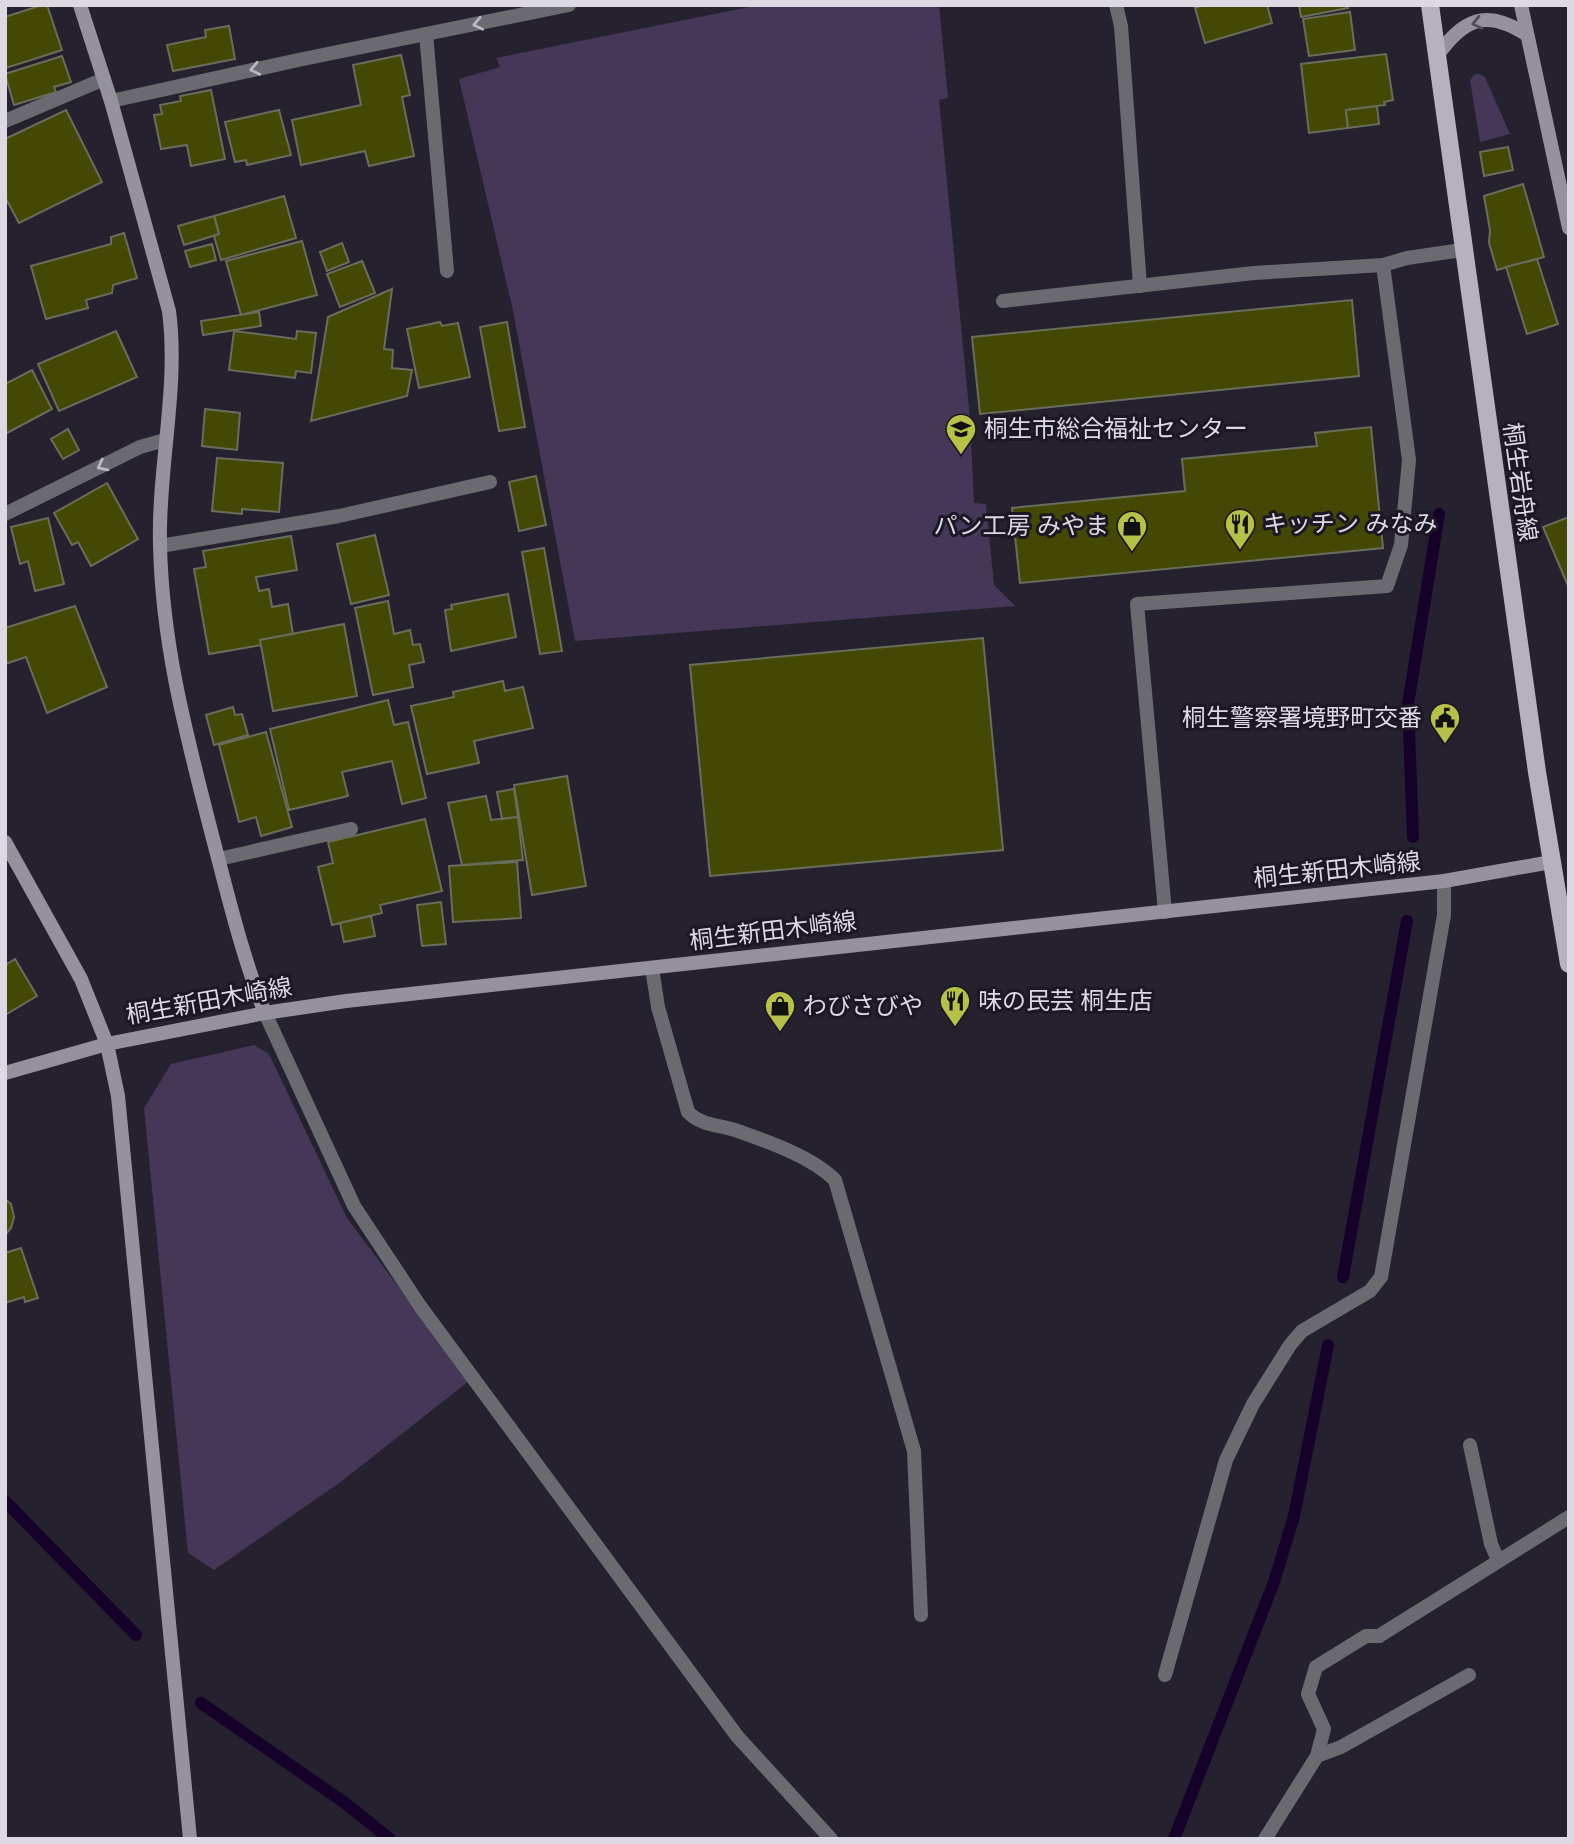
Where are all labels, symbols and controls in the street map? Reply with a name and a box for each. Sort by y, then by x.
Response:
one-way arrow [472,15,484,30]
one-way arrow [1471,15,1483,30]
one-way arrow [249,61,261,76]
school or university icon: 桐生市総合福祉センター [944,412,978,456]
place label: 桐生市総合福祉センター [984,413,1248,444]
street label: 桐生岩舟線 [1497,420,1544,544]
one-way arrow [97,457,109,471]
restaurant icon: キッチン みなみ [1223,507,1257,551]
place label: キッチン みなみ [1263,508,1437,539]
shop icon: パン工房 みやま [1115,509,1149,553]
place label: パン工房 みやま [933,510,1109,541]
public building icon: 桐生警察署境野町交番 [1428,701,1462,745]
place label: 桐生警察署境野町交番 [1182,702,1422,733]
street label: 桐生新田木崎線 [1252,845,1422,894]
street label: 桐生新田木崎線 [688,905,858,956]
street label: 桐生新田木崎線 [123,971,294,1030]
restaurant icon: 味の民芸 桐生店 [938,984,972,1028]
place label: 味の民芸 桐生店 [978,985,1152,1016]
shop icon: わびさびや [763,989,797,1033]
place label: わびさびや [803,990,923,1021]

